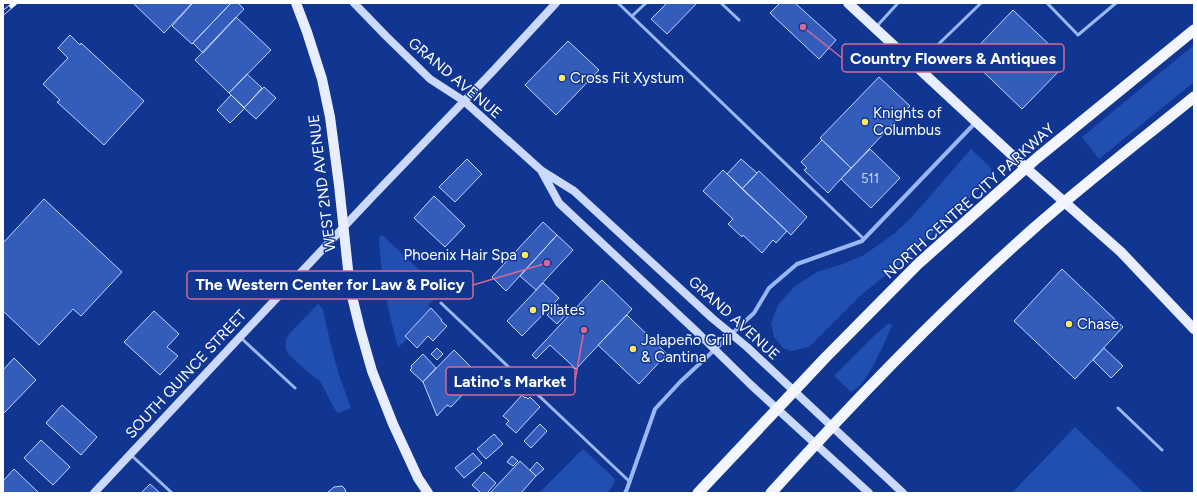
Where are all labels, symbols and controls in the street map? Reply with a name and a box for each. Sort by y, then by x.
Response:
street label: GRAND AVENUE [405,34,505,122]
callout: Country Flowers & Antiques [842,44,1064,72]
text: Country Flowers & Antiques [850,49,1056,68]
place label: Cross Fit Xystum [570,69,684,87]
marker: Cross Fit Xystum [557,73,567,83]
place label: Knights of Columbus [873,104,942,139]
street label: WEST 2ND AVENUE [305,113,339,253]
marker: Knights of Columbus [860,117,870,127]
street label: NORTH CENTRE CITY PARKWAY [880,119,1058,283]
house number: 511 [861,171,879,186]
place label: Phoenix Hair Spa [403,246,517,264]
marker: Phoenix Hair Spa [520,250,530,260]
callout: The Western Center for Law & Policy [187,271,473,299]
street label: GRAND AVENUE [685,272,783,364]
text: The Western Center for Law & Policy [195,275,465,294]
place label: Pilates [541,301,585,319]
marker: Pilates [528,305,538,315]
street label: SOUTH QUINCE STREET [122,306,251,442]
place label: Chase [1077,315,1119,333]
marker: Chase [1064,319,1074,329]
place label: Jalapeño Grill & Cantina [641,331,732,366]
marker: Jalapeño Grill & Cantina [628,344,638,354]
callout: Latino's Market [446,367,575,395]
text: Latino's Market [453,372,567,391]

